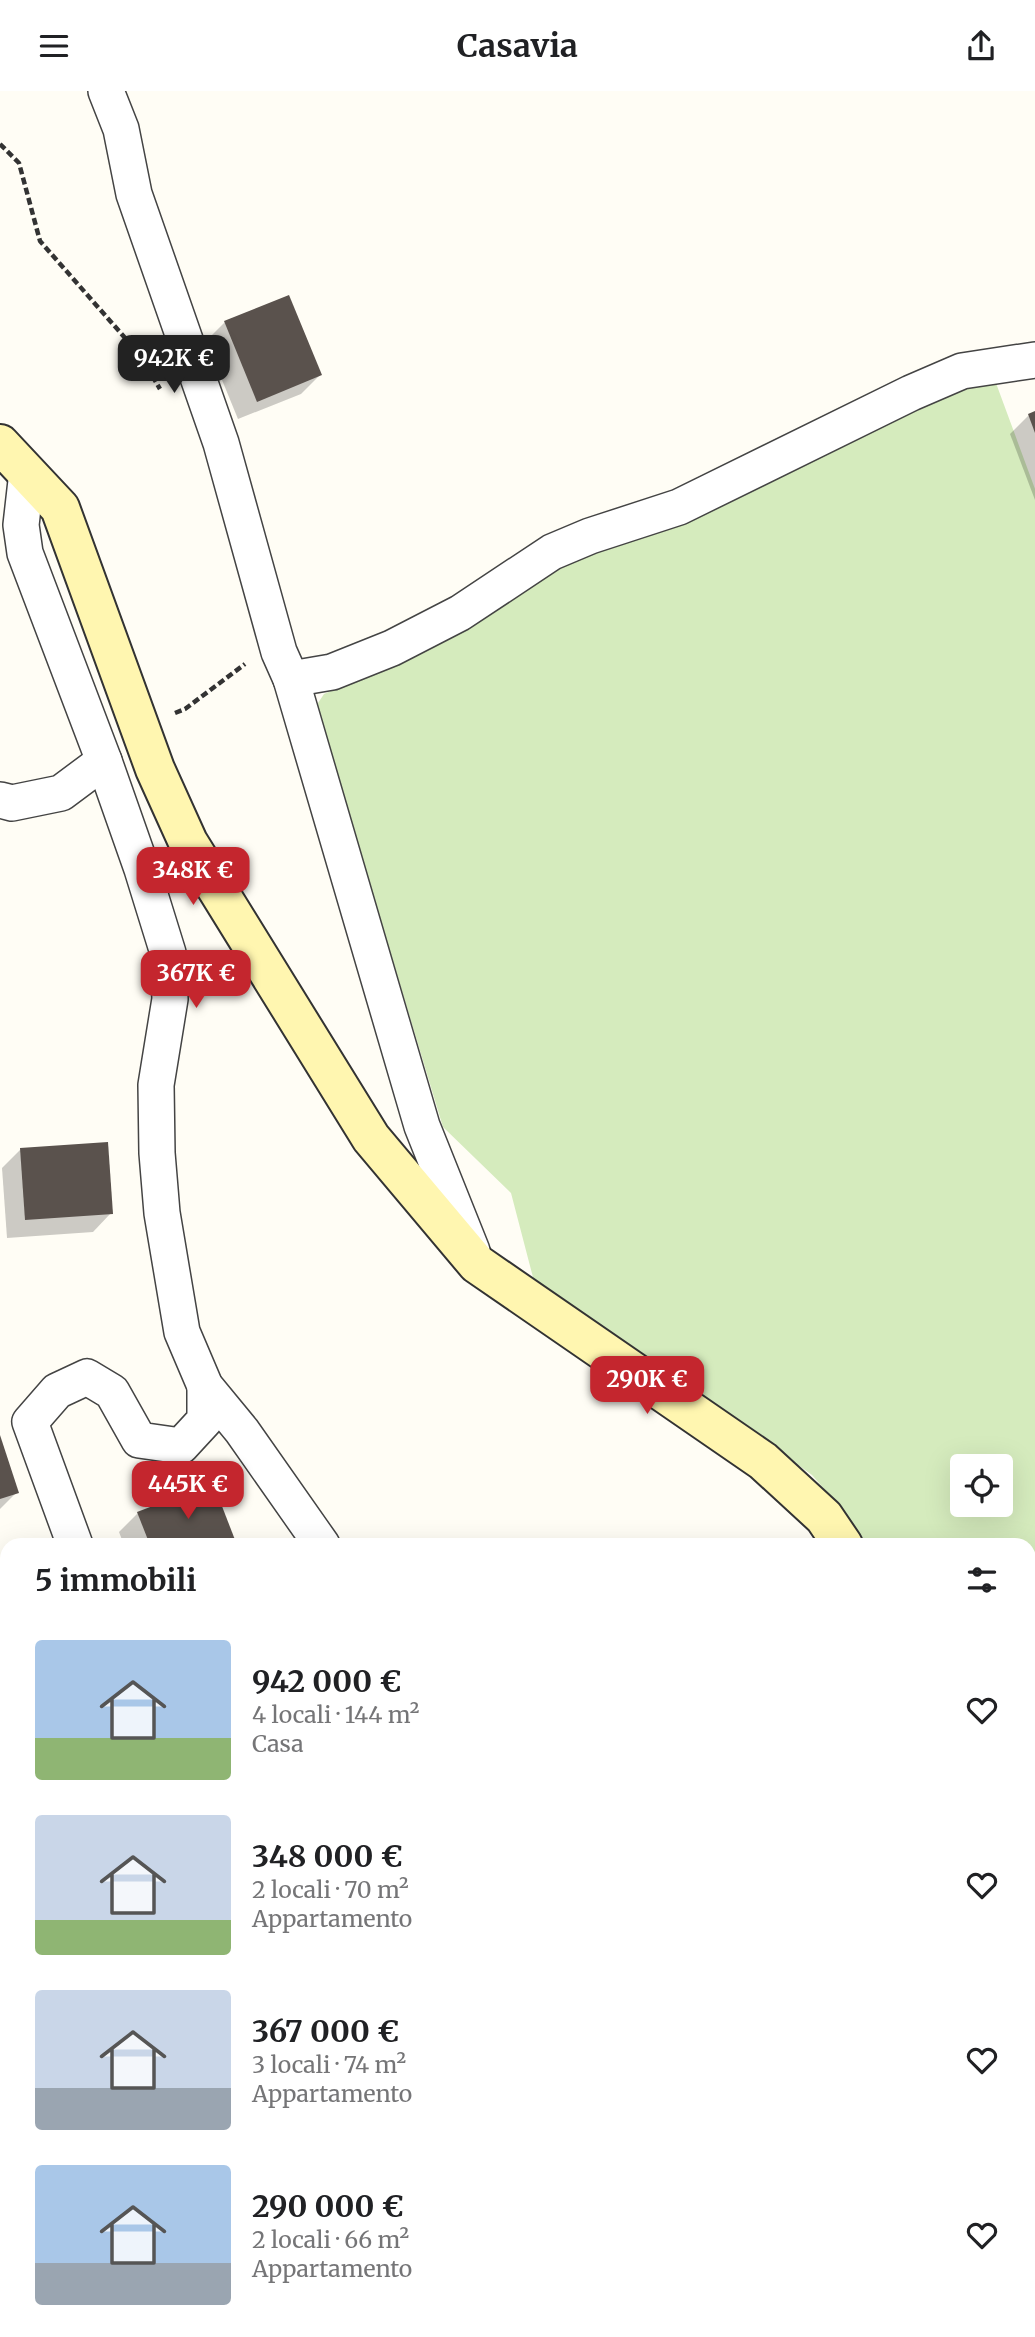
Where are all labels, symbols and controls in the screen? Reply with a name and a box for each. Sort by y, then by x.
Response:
text: Casavia [457,26,578,66]
icon: menu [35,27,73,65]
icon: share [962,27,1000,65]
pin: 942K € [117,335,231,395]
text: 942K € [134,343,214,372]
pin: 348K € [136,847,250,907]
text: 348K € [153,855,233,884]
pin: 367K € [139,951,253,1010]
text: 367K € [157,958,235,987]
pin: 290K € [590,1357,704,1416]
text: 290K € [606,1364,688,1393]
map controls [950,1454,1013,1517]
button: locate [950,1454,1013,1517]
pin: 445K € [131,1461,245,1521]
text: 445K € [148,1469,228,1498]
text: 5 immobili [35,1561,197,1599]
icon: filters [963,1561,1001,1599]
text: 942 000 € [252,1662,402,1700]
icon: home [91,1668,175,1752]
icon: heart [963,1691,1001,1729]
text: 4 locali · 144 m² [252,1700,419,1729]
text: Casa [252,1729,304,1758]
text: 348 000 € [252,1837,403,1875]
icon: home [91,1843,175,1927]
icon: heart [963,1866,1001,1904]
text: 2 locali · 70 m² [252,1875,409,1904]
text: Appartamento [252,1904,412,1933]
text: 367 000 € [252,2012,399,2050]
icon: home [91,2018,175,2102]
icon: heart [963,2041,1001,2079]
text: 3 locali · 74 m² [252,2050,406,2079]
text: Appartamento [252,2079,412,2108]
text: 290 000 € [252,2187,404,2225]
icon: home [91,2193,175,2277]
icon: heart [963,2216,1001,2254]
text: 2 locali · 66 m² [252,2225,409,2254]
text: Appartamento [252,2254,412,2283]

